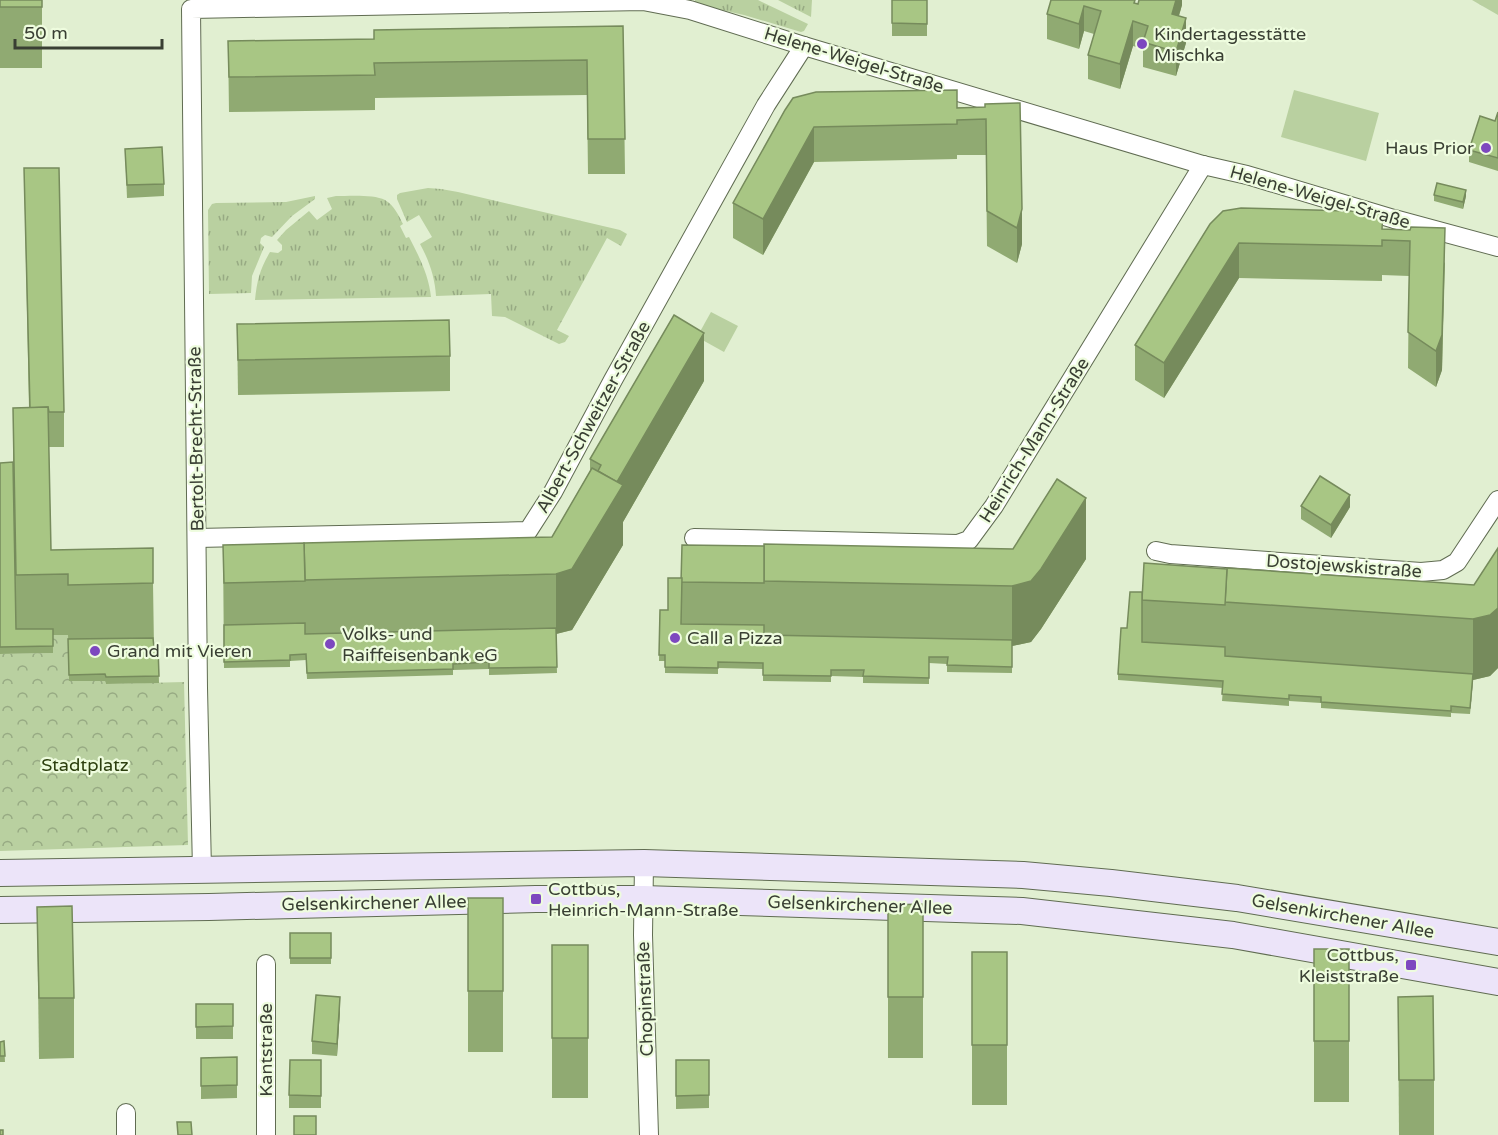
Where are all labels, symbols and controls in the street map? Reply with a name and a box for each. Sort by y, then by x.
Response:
scale bar [15,12,162,50]
text: 50 m [24,22,68,44]
street label: Helene-Weigel-Straße [762,22,946,98]
place label: Kindertagesstätte Mischka [1154,23,1306,66]
marker: Kindertagesstätte Mischka [1135,37,1149,51]
place label: Haus Prior [1385,137,1474,159]
marker: Haus Prior [1479,141,1493,155]
street label: Helene-Weigel-Straße [1227,161,1413,233]
street label: Albert-Schweitzer-Straße [531,317,655,517]
street label: Bertolt-Brecht-Straße [183,346,209,532]
street label: Heinrich-Mann-Straße [974,353,1094,527]
street label: Dostojewskistraße [1266,550,1422,582]
place label: Volks- und Raiffeisenbank eG [342,623,498,666]
place label: Call a Pizza [687,627,783,649]
marker: Call a Pizza [668,631,682,645]
marker: Volks- und Raiffeisenbank eG [323,637,337,651]
place label: Grand mit Vieren [107,640,252,662]
marker: Grand mit Vieren [88,644,102,658]
park label: Stadtplatz [41,754,129,776]
place label: Cottbus, Heinrich-Mann-Straße [548,878,738,921]
street label: Gelsenkirchener Allee [1250,889,1436,943]
street label: Gelsenkirchener Allee [281,890,467,916]
street label: Gelsenkirchener Allee [767,891,953,919]
marker: Cottbus, Heinrich-Mann-Straße [529,892,543,906]
street label: Chopinstraße [632,941,658,1057]
place label: Cottbus, Kleiststraße [1299,944,1399,987]
marker: Cottbus, Kleiststraße [1404,958,1418,972]
street label: Kantstraße [255,1003,277,1097]

